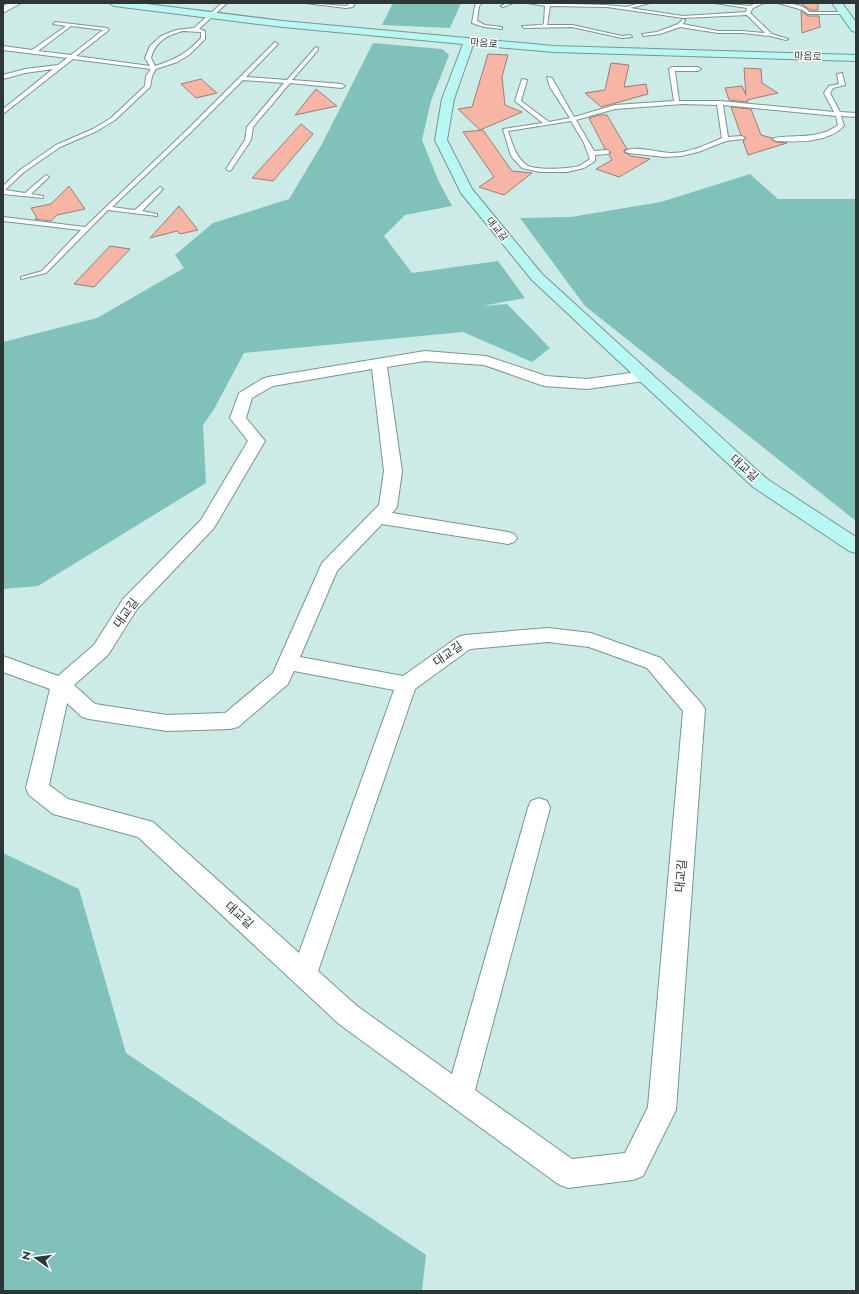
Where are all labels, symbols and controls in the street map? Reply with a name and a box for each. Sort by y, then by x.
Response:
street label: 마음로 [470,34,498,52]
street label: 마음로 [794,48,822,64]
street label: 대교길 [482,214,512,244]
street label: 대교길 [726,450,762,486]
street label: 대교길 [109,594,143,632]
street label: 대교길 [429,637,467,671]
street label: 대교길 [671,859,691,893]
street label: 대교길 [221,897,257,933]
north arrow [16,1238,56,1278]
text: N [17,1249,35,1262]

